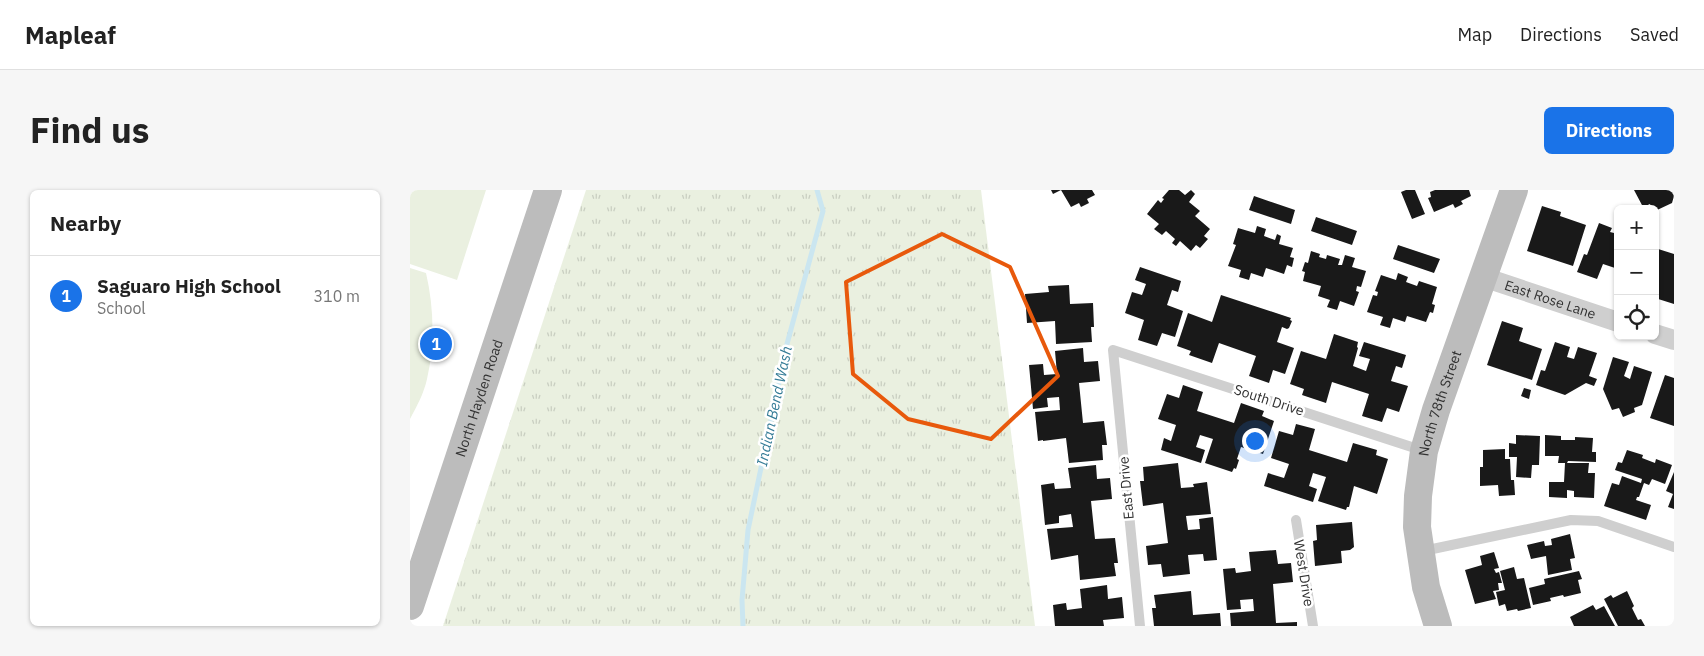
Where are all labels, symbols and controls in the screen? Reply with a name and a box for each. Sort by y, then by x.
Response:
text: Mapleaf [25,19,116,51]
text: Map [1457,23,1492,46]
text: Directions [1520,23,1602,46]
text: Saved [1630,23,1679,46]
text: Find us [30,107,149,153]
button: Directions [1544,107,1674,154]
map controls [1614,205,1659,340]
button: + [1614,205,1659,250]
text: Nearby [50,209,121,237]
button: − [1614,250,1659,295]
text: Saguaro High School [97,274,281,298]
street label: East Rose Lane [1502,276,1599,323]
text: 1 [61,286,71,306]
text: 310 m [313,286,360,306]
button: locate [1614,295,1659,340]
text: School [97,298,146,318]
pin: 1 [420,325,452,363]
street label: North Hayden Road [451,337,507,459]
water label: Indian Bend Wash [752,344,796,468]
street label: North 78th Street [1414,348,1465,457]
street label: South Drive [1232,380,1307,420]
your location [1242,428,1268,454]
street label: East Drive [1114,455,1138,520]
street label: West Drive [1290,538,1318,608]

